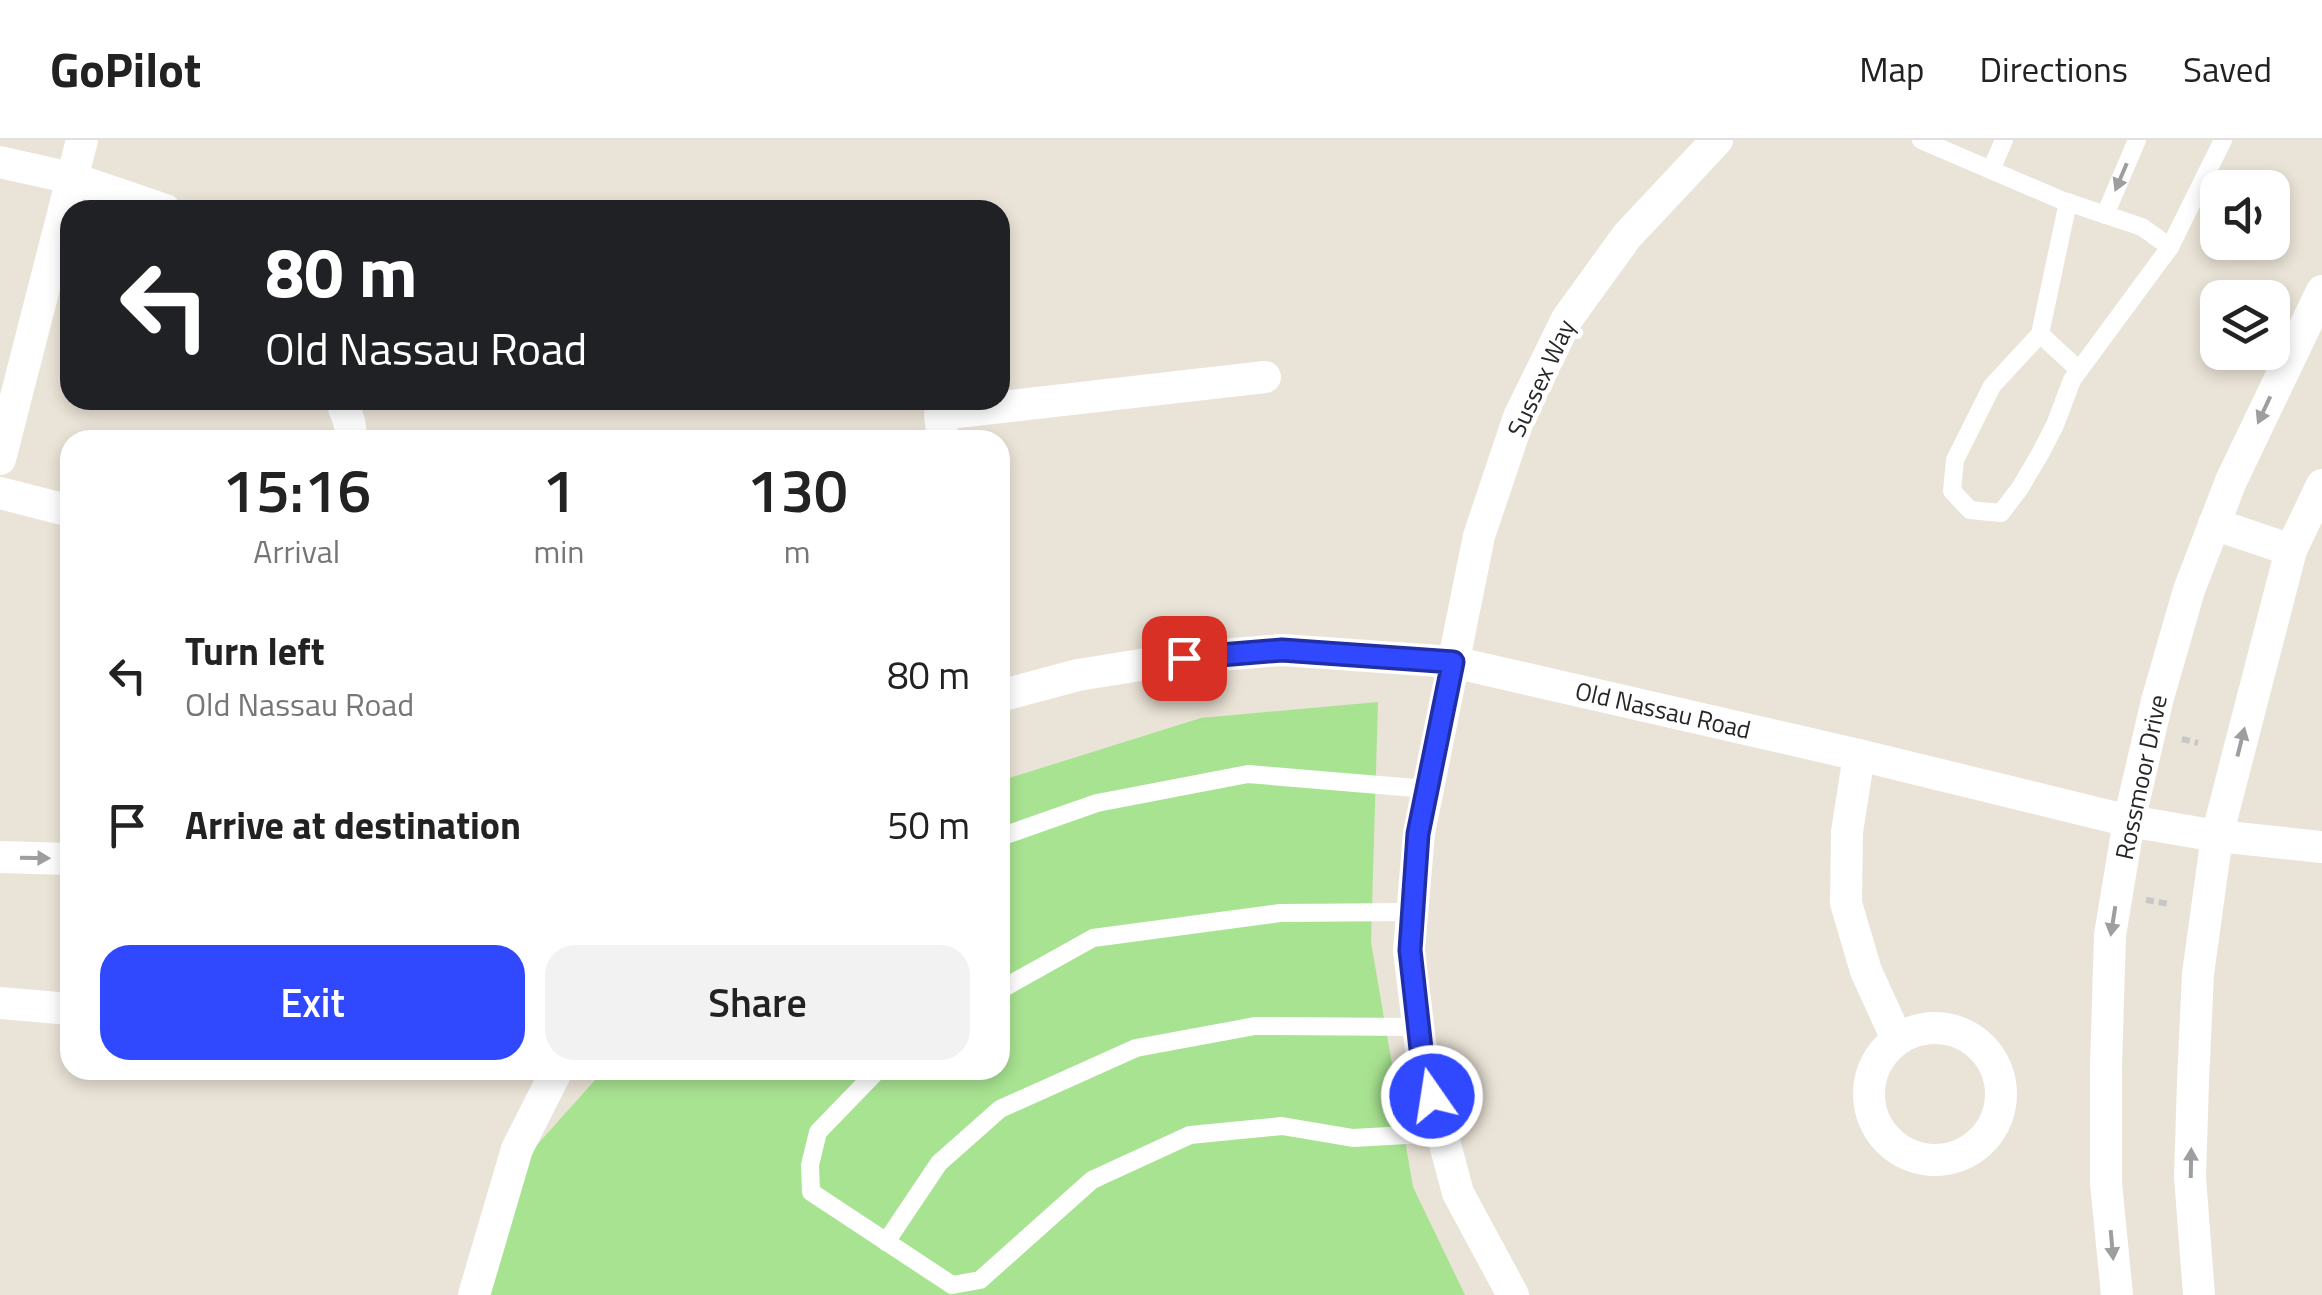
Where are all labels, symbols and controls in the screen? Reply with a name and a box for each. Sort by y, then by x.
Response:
text: GoPilot [50,33,201,106]
text: Map [1859,42,1925,96]
text: Directions [1980,42,2128,96]
text: Saved [2183,42,2272,96]
one-way arrow [2113,163,2129,192]
map controls [2200,170,2290,370]
button: sound [2200,170,2290,260]
text: 80 m [265,218,418,324]
icon: left [100,240,230,370]
button: layers [2200,280,2290,370]
street label: Sussex Way [1497,313,1585,443]
text: Old Nassau Road [265,314,587,382]
one-way arrow [2255,396,2272,425]
text: 15:16 [222,444,371,535]
text: 1 [542,444,576,535]
text: 130 [747,444,848,535]
text: Arrival [253,527,340,575]
text: min [533,527,584,575]
text: m [784,527,811,575]
pin [1142,616,1227,701]
text: Turn left [185,622,325,680]
icon: arrive [1157,631,1212,686]
text: 80 m [887,646,970,704]
icon: left [100,648,155,703]
street label: Old Nassau Road [1571,671,1755,749]
text: Old Nassau Road [185,680,414,728]
street label: Rossmoor Drive [2105,691,2177,863]
one-way arrow [2234,726,2249,757]
text: Arrive at destination [185,796,521,854]
text: 50 m [887,796,970,854]
icon: arrive [100,798,155,853]
one-way arrow [20,850,51,866]
one-way arrow [2105,905,2120,937]
button: Exit [100,945,525,1060]
button: Share [545,945,970,1060]
position arrow [1380,1044,1484,1148]
one-way arrow [2183,1146,2199,1178]
one-way arrow [2104,1230,2120,1262]

